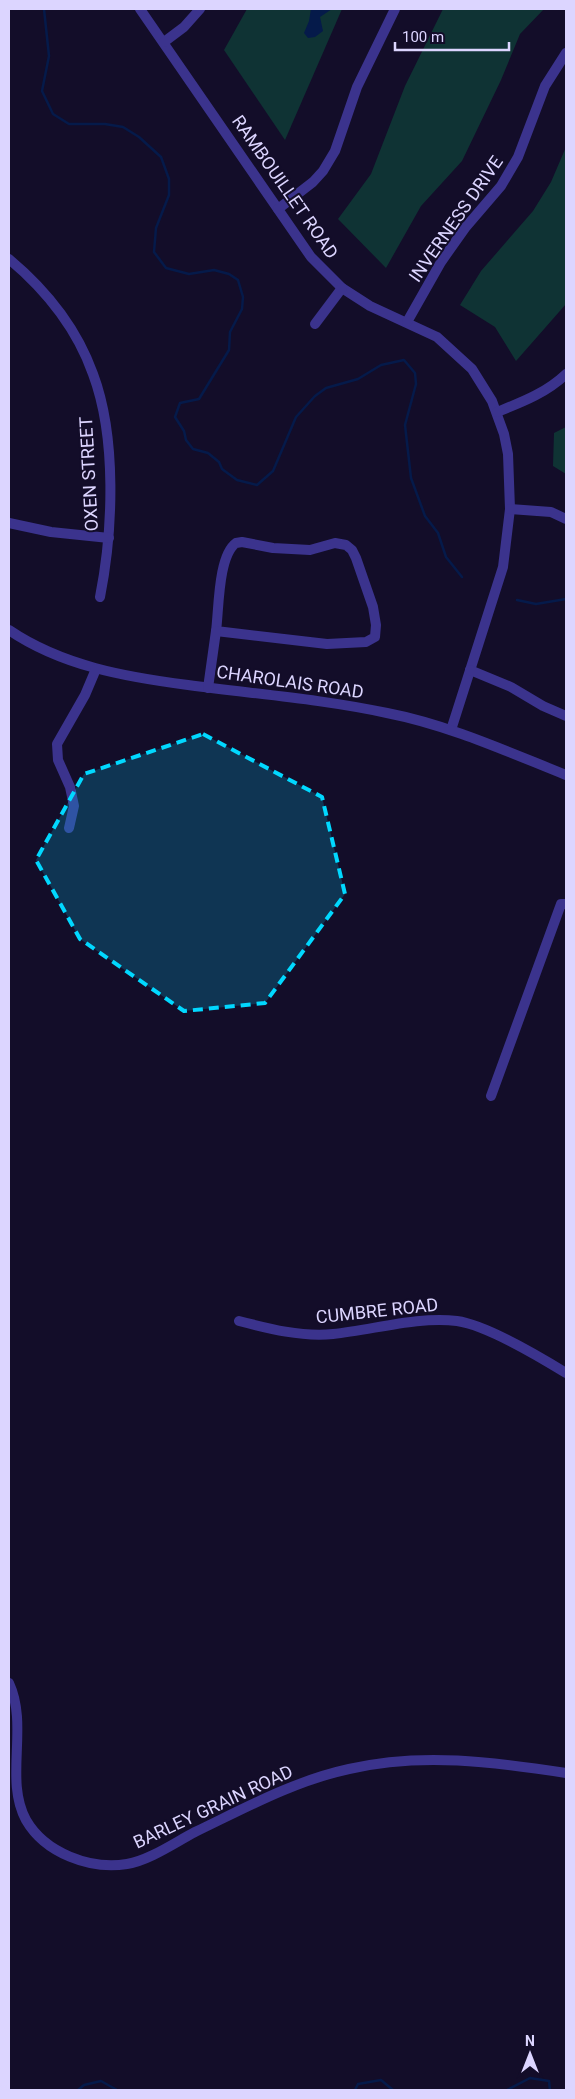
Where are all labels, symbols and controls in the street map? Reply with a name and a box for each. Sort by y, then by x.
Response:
scale bar [395,20,509,52]
text: 100 m [402,28,444,46]
street label: RAMBOUILLET ROAD [228,111,343,262]
street label: INVERNESS DRIVE [404,152,507,286]
street label: OXEN STREET [75,416,102,532]
street label: CHAROLAIS ROAD [215,661,365,702]
street label: CUMBRE ROAD [315,1294,439,1327]
street label: BARLEY GRAIN ROAD [130,1760,296,1853]
north arrow [505,2029,555,2079]
text: N [525,2033,535,2049]

